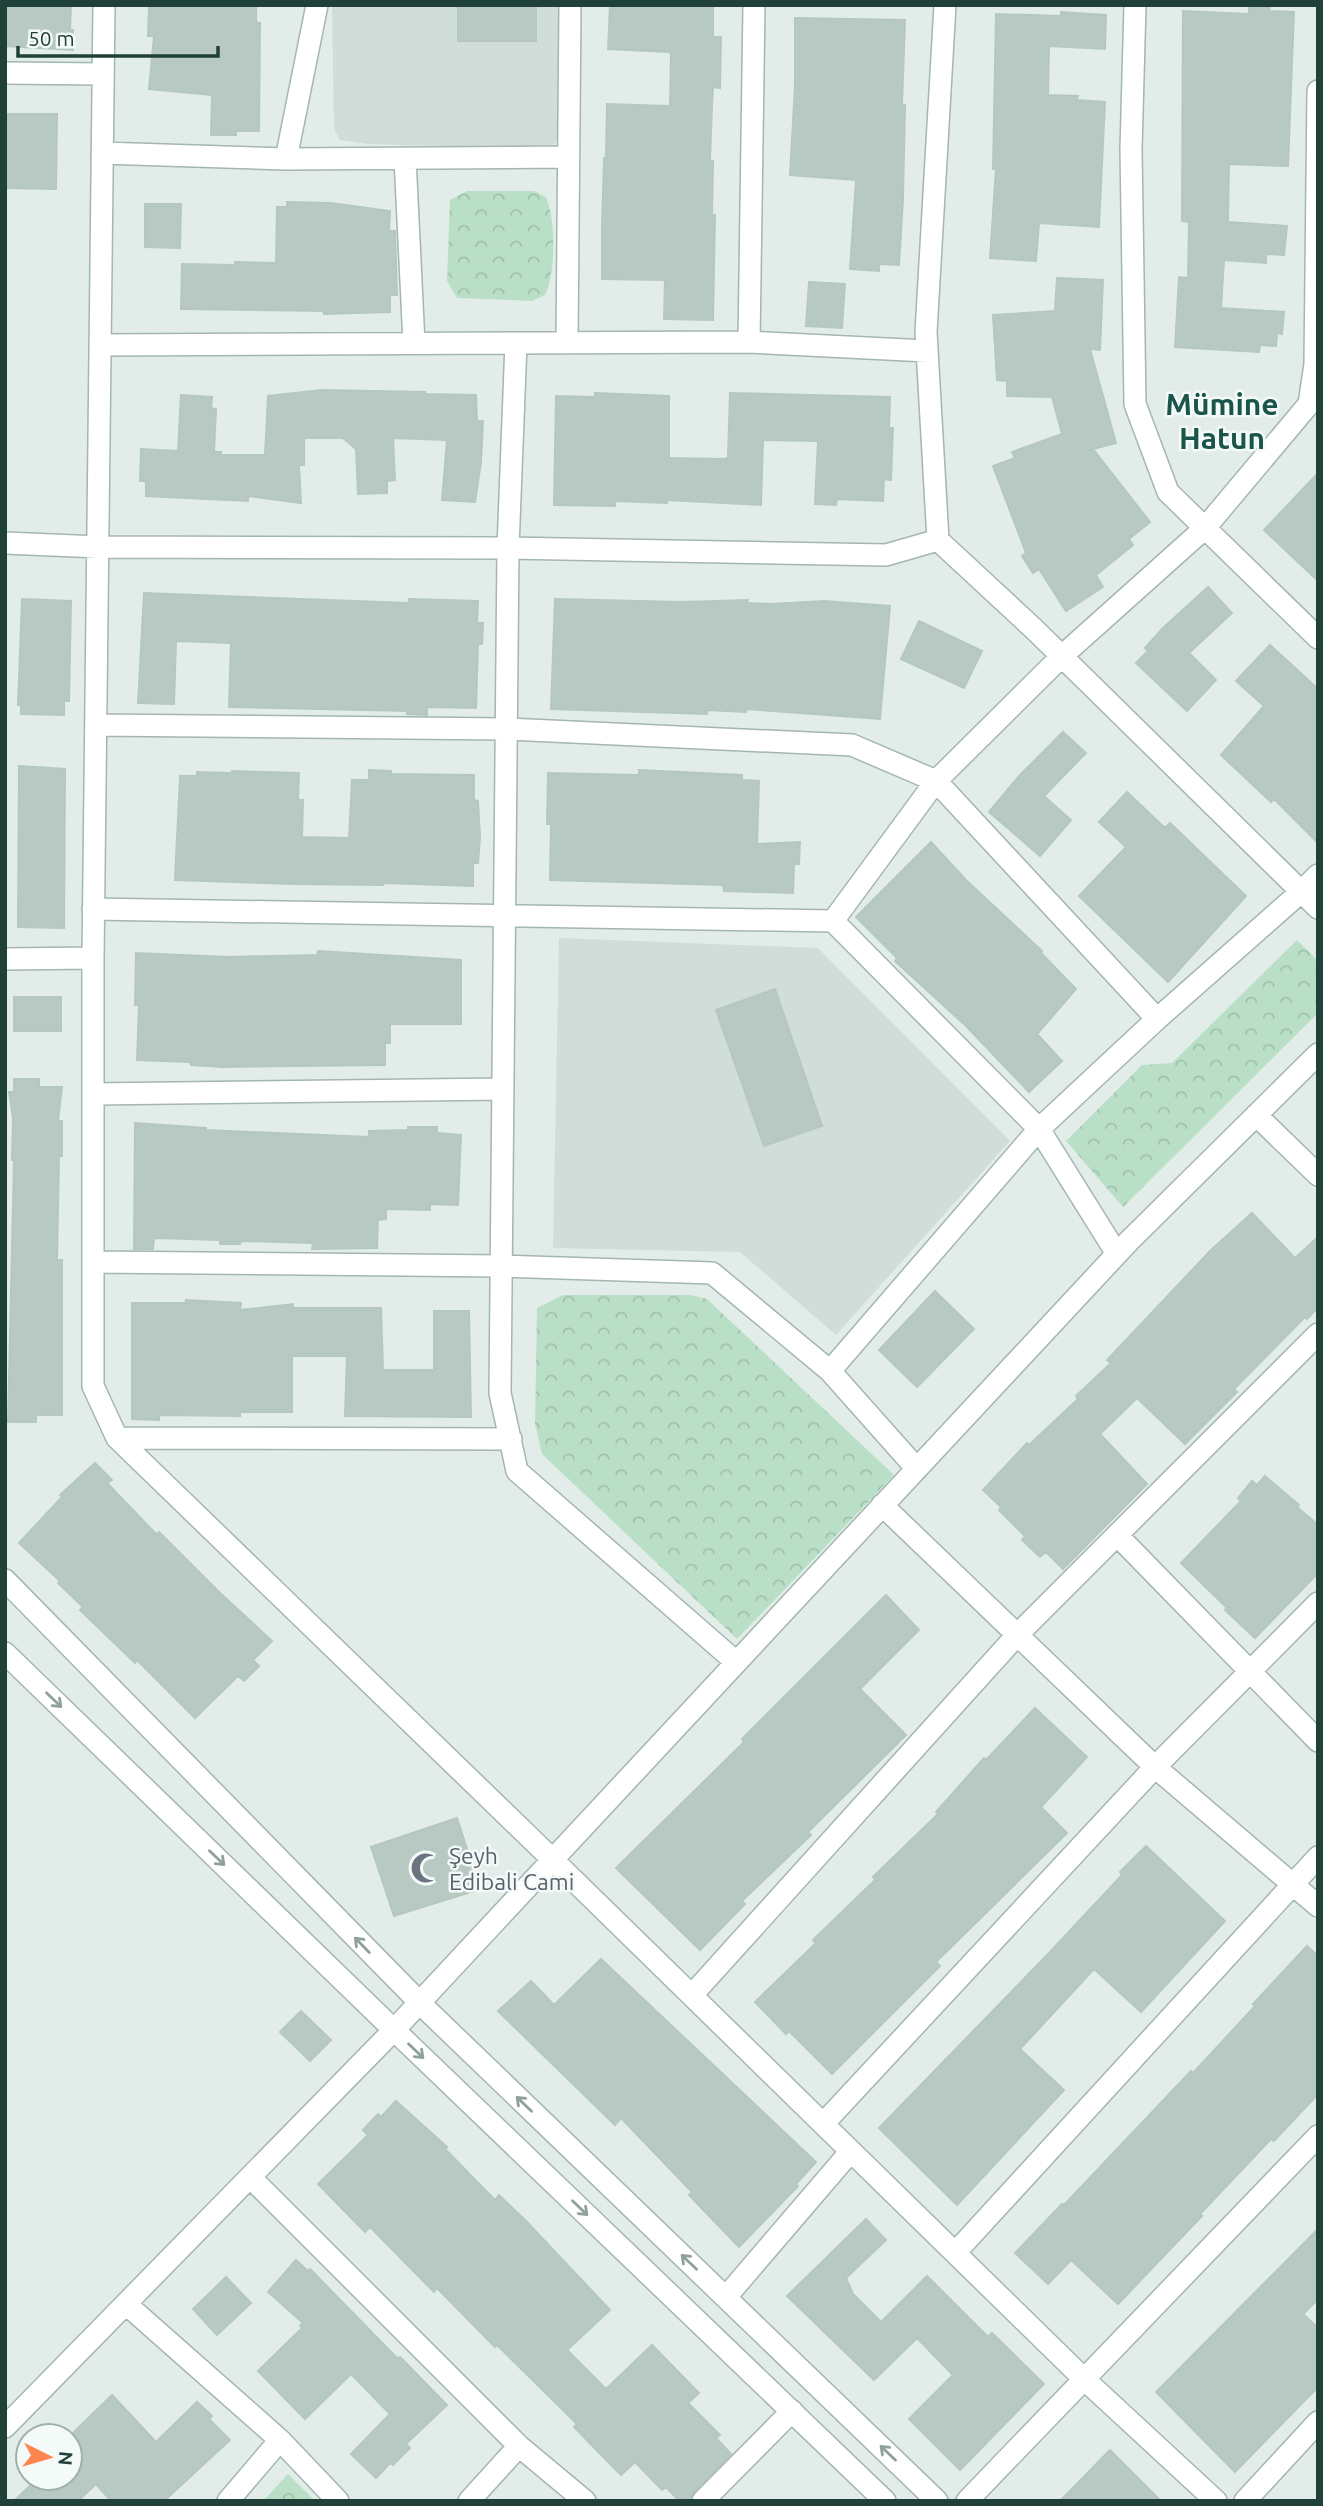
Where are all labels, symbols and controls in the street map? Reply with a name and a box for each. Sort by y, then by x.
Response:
scale bar [18,14,217,58]
text: 50 m [28,26,75,50]
district label: Mümine Hatun [1165,387,1279,455]
one-way arrow [45,1692,62,1709]
place label: Şeyh Edibali Cami [449,1843,574,1894]
one-way arrow [209,1850,226,1867]
mosque icon: Şeyh Edibali Cami [409,1851,443,1885]
one-way arrow [354,1937,371,1954]
one-way arrow [407,2042,424,2059]
one-way arrow [516,2096,533,2113]
one-way arrow [571,2200,588,2217]
one-way arrow [680,2253,697,2270]
north arrow [14,2422,84,2492]
one-way arrow [880,2445,897,2462]
text: N [54,2450,78,2467]

